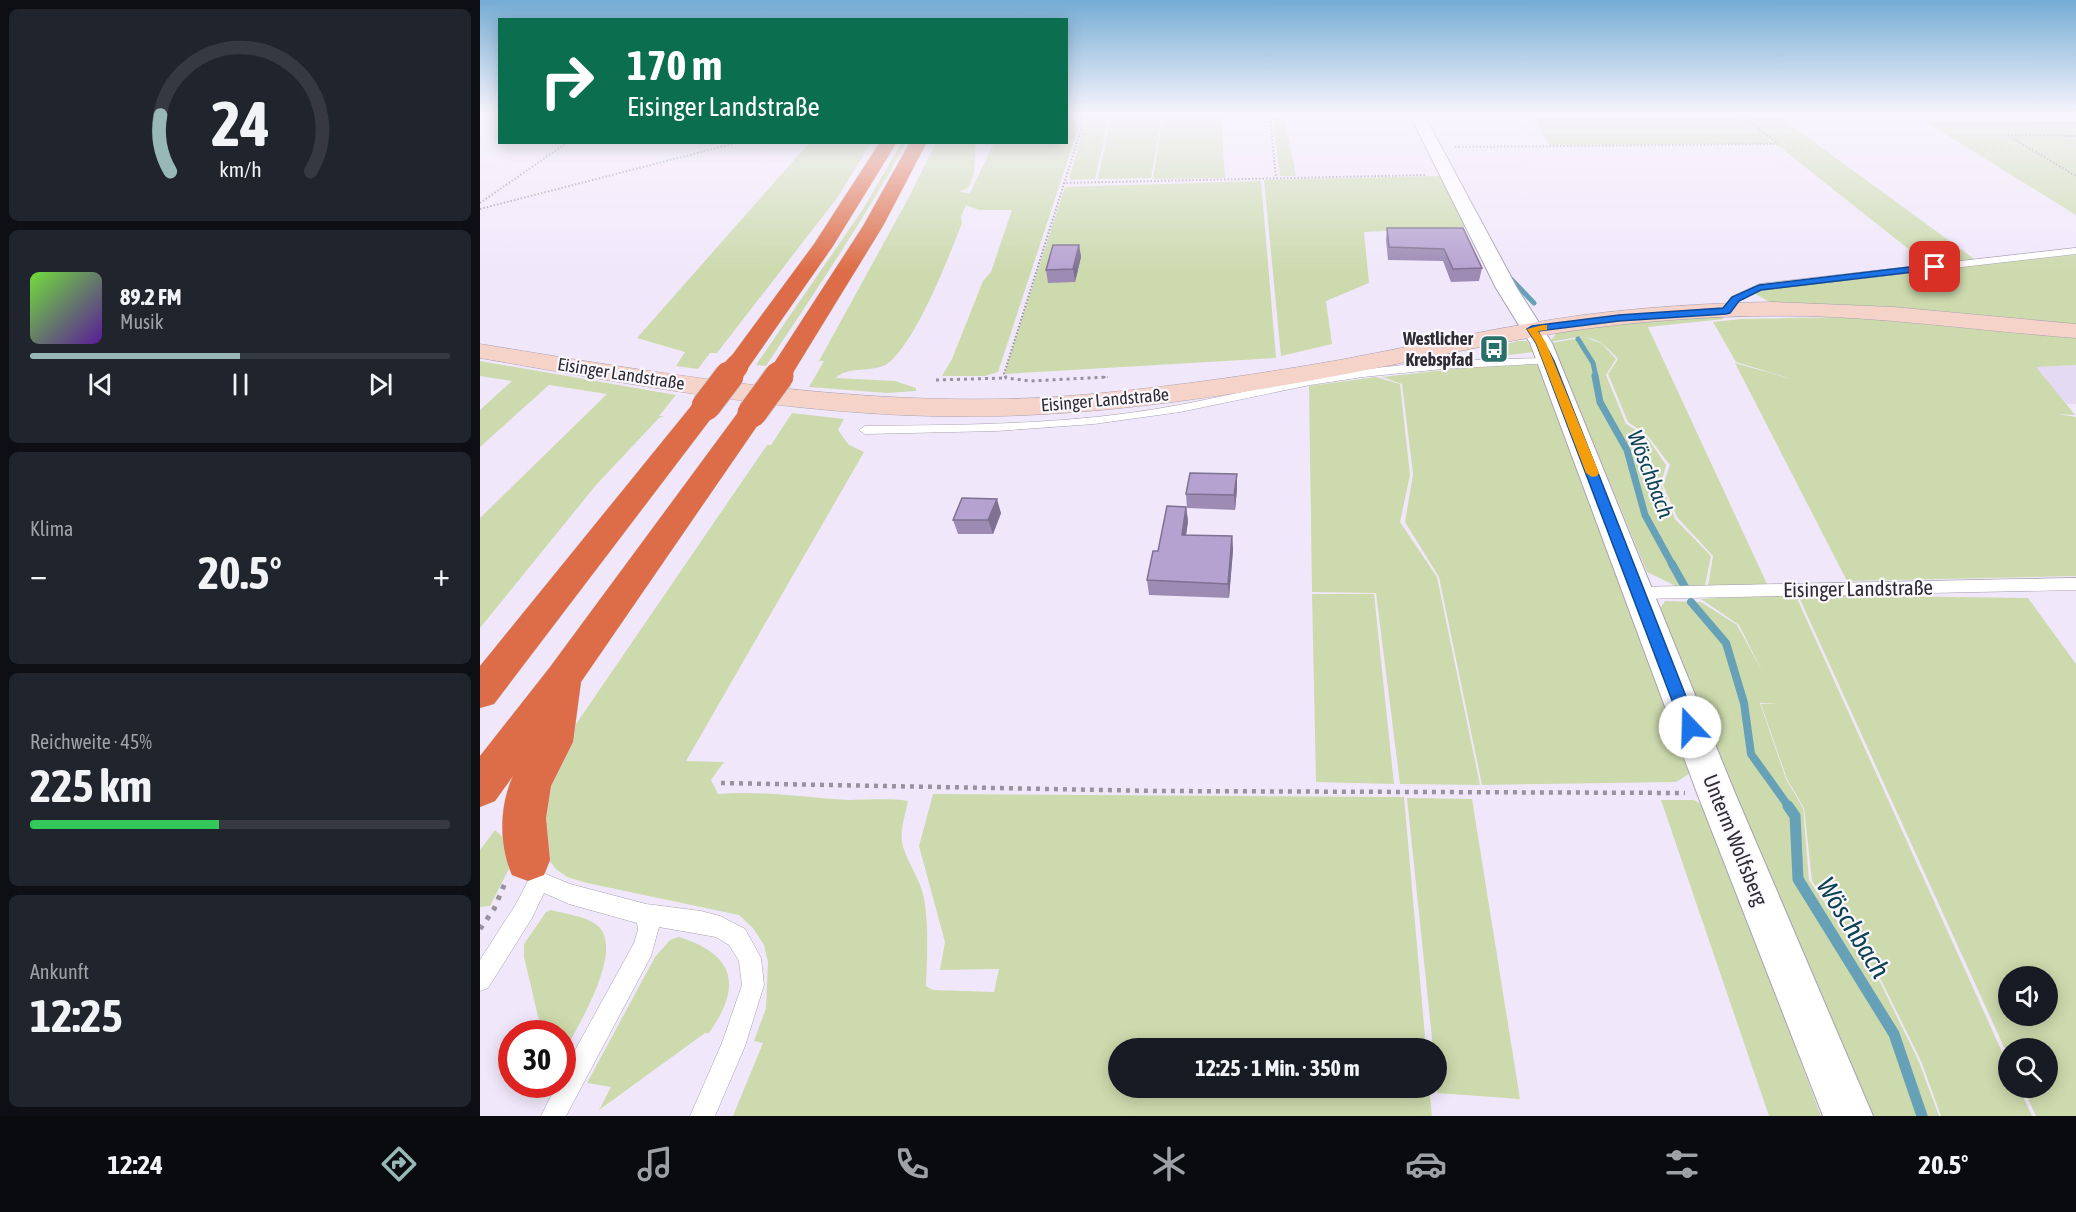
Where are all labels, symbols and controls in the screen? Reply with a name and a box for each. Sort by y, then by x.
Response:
text: 170 m [627,41,722,89]
icon: right [528,42,606,120]
text: 24 [211,88,269,159]
text: Eisinger Landstraße [627,91,820,122]
text: km/h [219,158,261,183]
pin [1909,241,1960,292]
icon: arrive [1918,250,1951,283]
text: 89.2 FM [120,284,182,310]
text: Musik [120,310,164,333]
place label: Westlicher Krebspfad [1402,328,1474,370]
bus stop icon: Westlicher Krebspfad [1478,333,1510,365]
street label: Eisinger Landstraße [556,353,686,394]
icon: previous [84,368,117,401]
icon: pause [224,368,257,401]
icon: next [364,368,397,401]
street label: Eisinger Landstraße [1040,383,1170,416]
water label: Wöschbach [1622,427,1680,522]
text: Klima [30,517,73,540]
text: 20.5° [198,547,282,599]
text: − [30,555,47,593]
text: + [433,555,450,593]
street label: Eisinger Landstraße [1783,575,1933,601]
position arrow [1658,695,1722,759]
text: Reichweite · 45% [30,730,152,753]
text: 225 km [30,760,152,812]
street label: Unterm Wolfsberg [1699,770,1773,909]
water label: Wöschbach [1810,872,1896,984]
text: Ankunft [30,960,89,983]
map controls [1998,966,2058,1098]
button: sound [1998,966,2058,1026]
text: 12:25 [30,990,123,1042]
speed limit sign: 30 [498,1020,576,1098]
button: search [1998,1038,2058,1098]
text: 12:25 · 1 Min. · 350 m [1195,1055,1360,1081]
icon: directions [378,1143,420,1185]
icon: music [634,1143,676,1185]
icon: phone [891,1143,933,1185]
icon: climate [1148,1143,1190,1185]
icon: car [1405,1143,1447,1185]
icon: filters [1661,1143,1703,1185]
text: 12:24 [107,1149,163,1180]
text: 20.5° [1918,1149,1969,1180]

